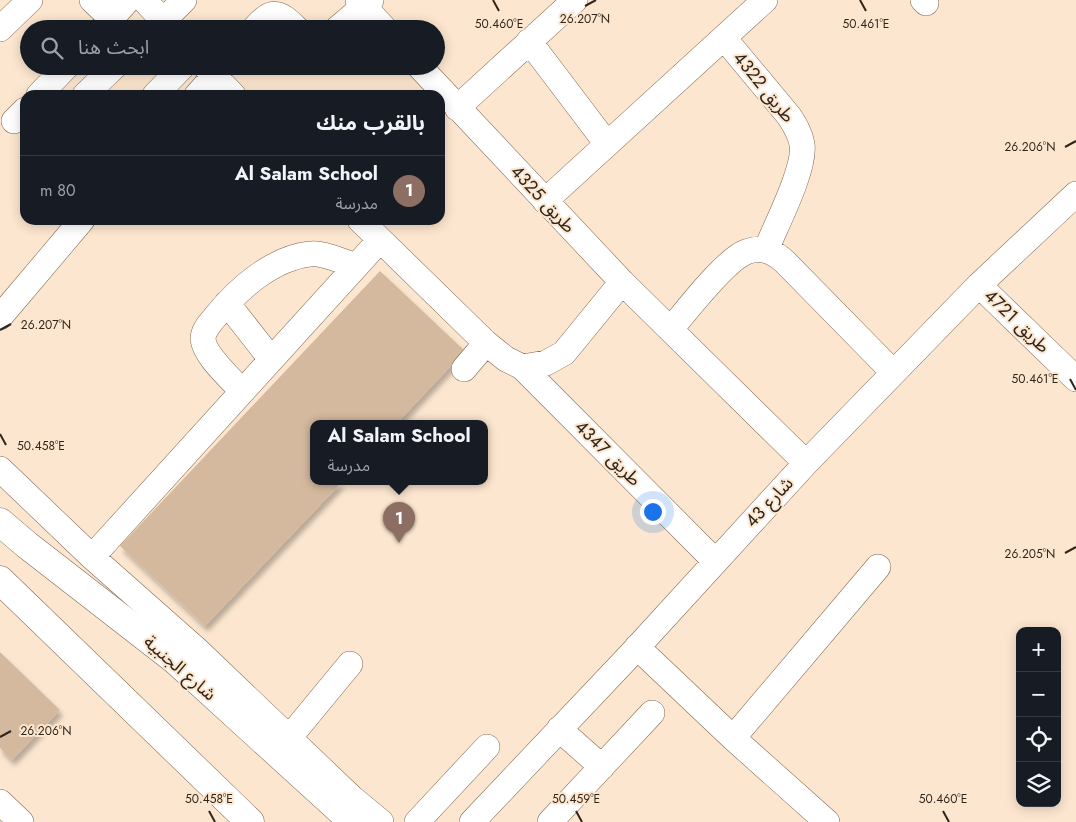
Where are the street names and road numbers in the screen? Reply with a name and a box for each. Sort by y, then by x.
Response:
street label: طريق 4322 [727,46,801,128]
street label: طريق 4325 [505,159,581,239]
street label: طريق 4721 [978,283,1056,359]
street label: طريق 4347 [569,414,647,492]
street label: شارع 43 [739,471,800,534]
street label: شارع الجنبية [137,629,222,708]

